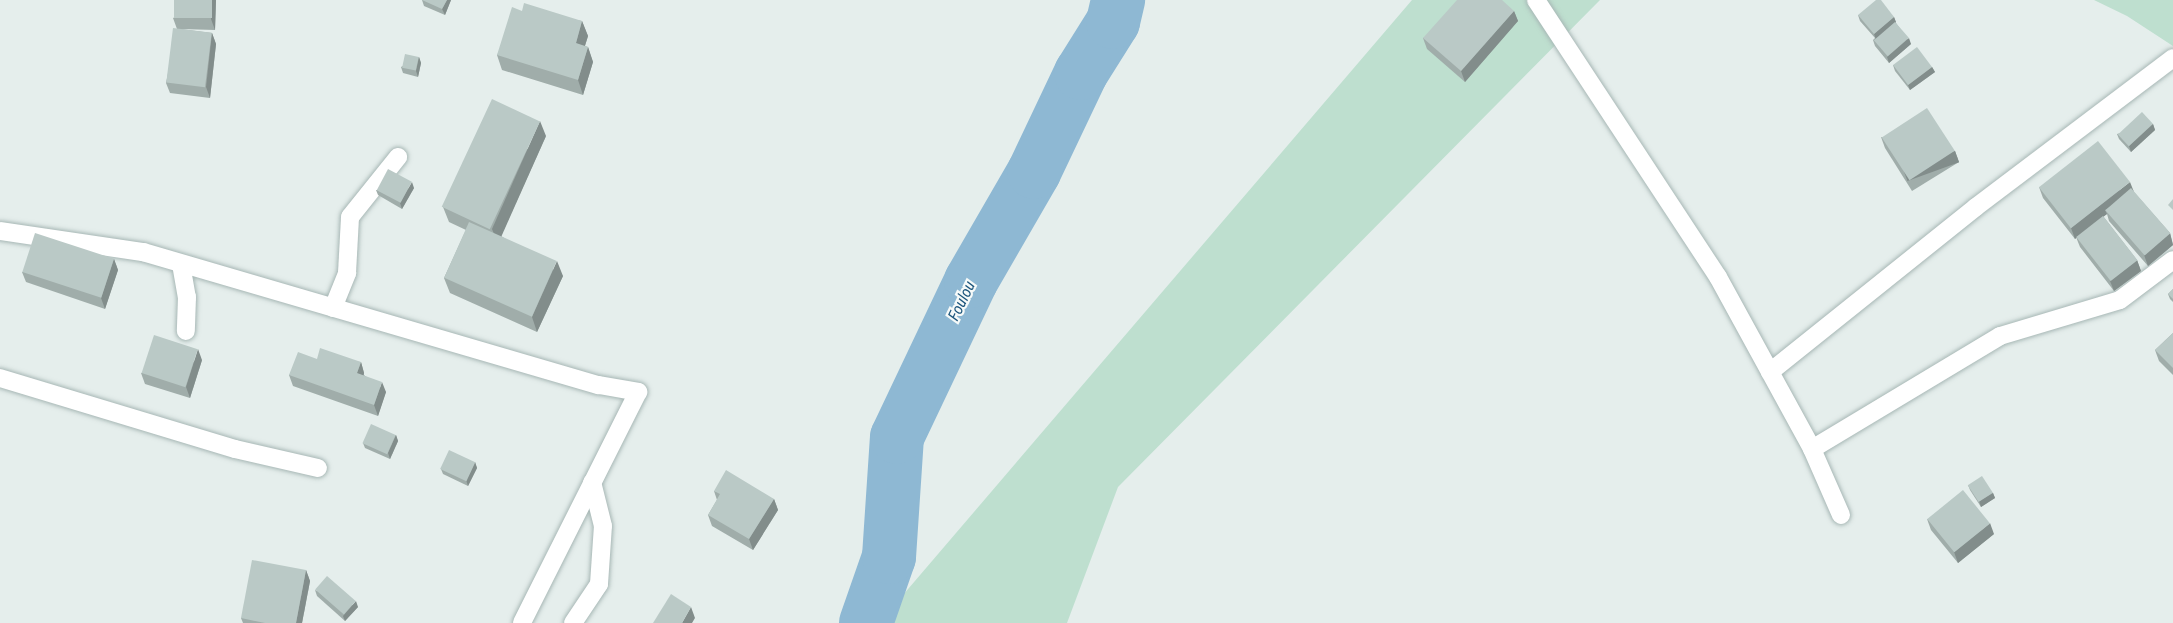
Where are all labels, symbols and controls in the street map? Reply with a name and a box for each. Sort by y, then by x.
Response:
water label: Foulou [944,278,980,324]

